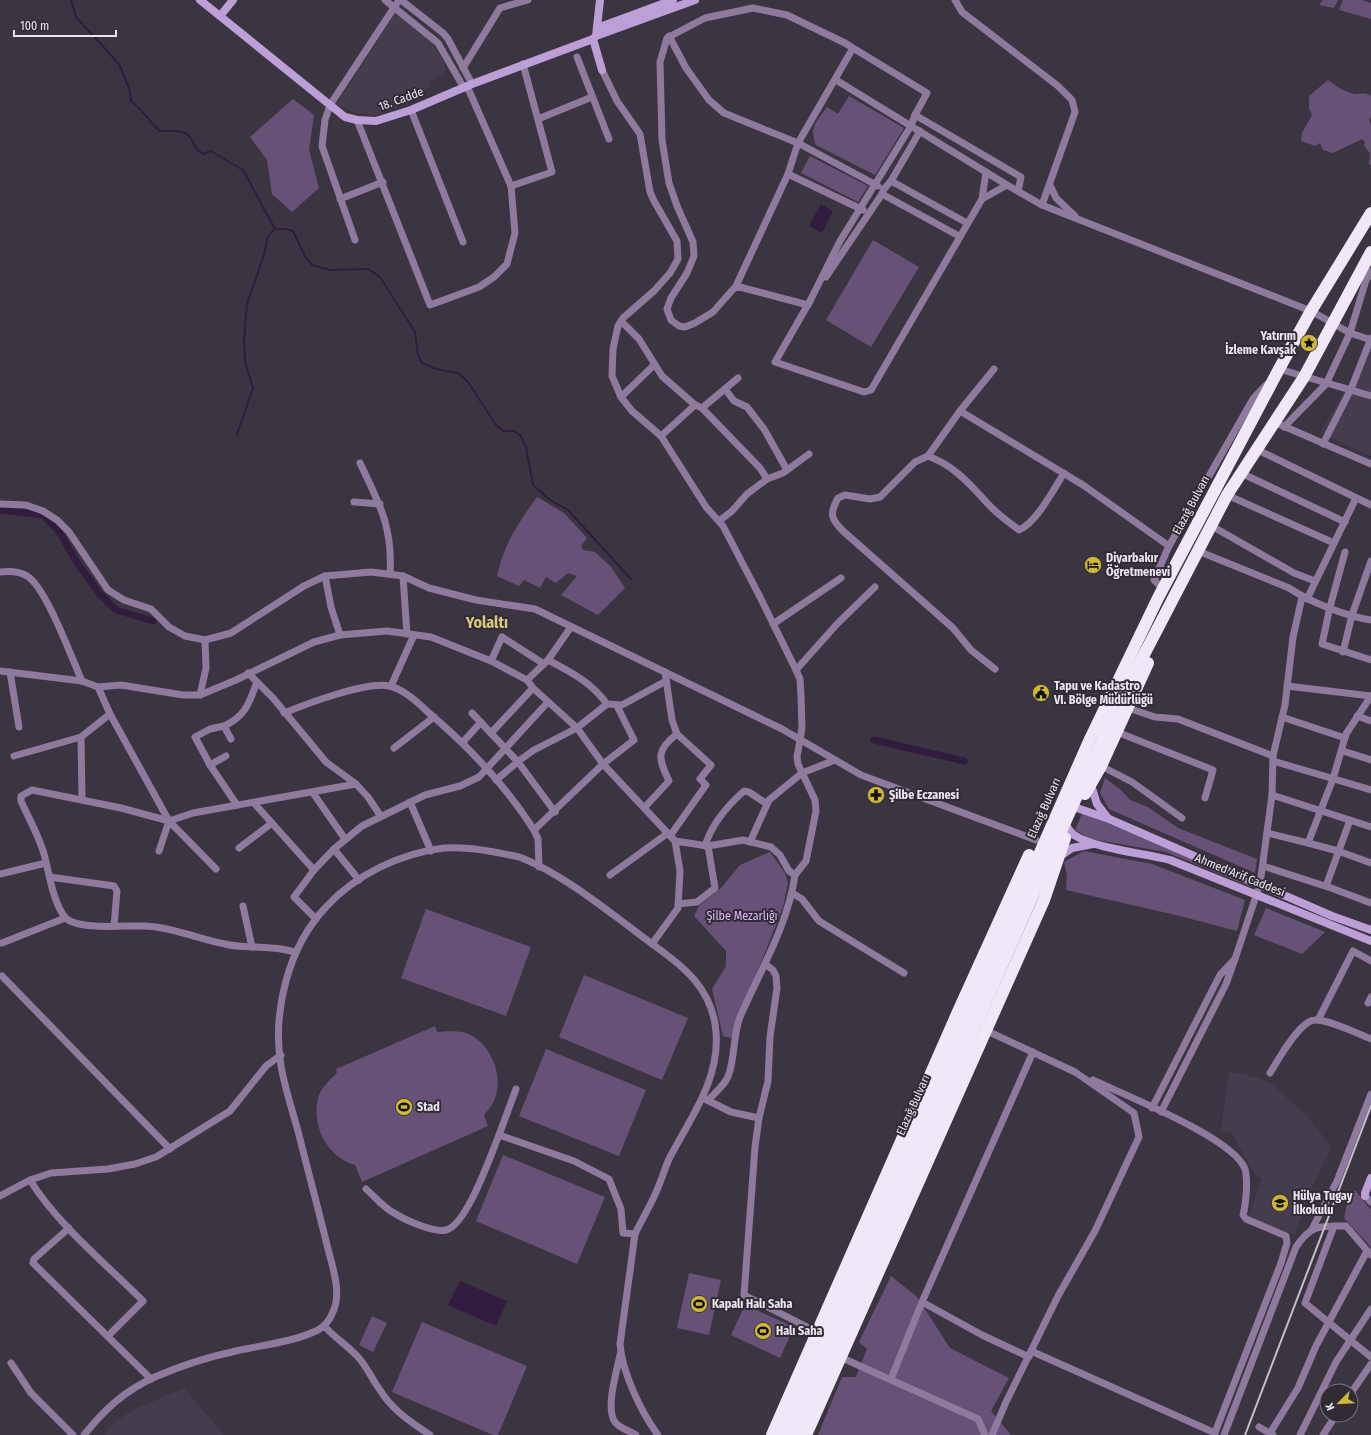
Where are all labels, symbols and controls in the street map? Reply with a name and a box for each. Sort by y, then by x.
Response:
scale bar [14,12,116,38]
text: 100 m [20,19,49,33]
street label: 18. Cadde [377,84,425,114]
place label: Yatırım İzleme Kavşak [1225,329,1297,358]
place icon: Yatırım İzleme Kavşak [1299,333,1319,353]
street label: Elazığ Bulvarı [1170,473,1212,537]
place label: Diyarbakır Öğretmenevi [1106,551,1170,579]
hotel icon: Diyarbakır Öğretmenevi [1083,555,1103,575]
district label: Yolaltı [465,613,508,632]
place label: Tapu ve Kadastro VI. Bölge Müdürlüğü [1053,679,1153,707]
public building icon: Tapu ve Kadastro VI. Bölge Müdürlüğü [1031,683,1051,703]
street label: Elazığ Bulvarı [1024,775,1064,841]
pharmacy icon: Şilbe Eczanesi [866,785,886,805]
place label: Şilbe Eczanesi [889,788,959,803]
street label: Ahmed Arif Caddesi [1193,851,1287,899]
park label: Şilbe Mezarlığı [706,909,778,923]
street label: Elazığ Bulvarı [893,1072,933,1138]
sports icon: Stad [394,1097,414,1117]
place label: Stad [417,1100,440,1114]
place label: Hülya Tugay İlkokulu [1293,1189,1353,1217]
school or university icon: Hülya Tugay İlkokulu [1270,1193,1290,1213]
sports icon: Kapalı Halı Saha [689,1294,709,1314]
place label: Kapalı Halı Saha [712,1297,792,1311]
sports icon: Halı Saha [753,1321,773,1341]
place label: Halı Saha [776,1324,822,1338]
north arrow [1319,1383,1359,1423]
text: K [1323,1401,1338,1412]

